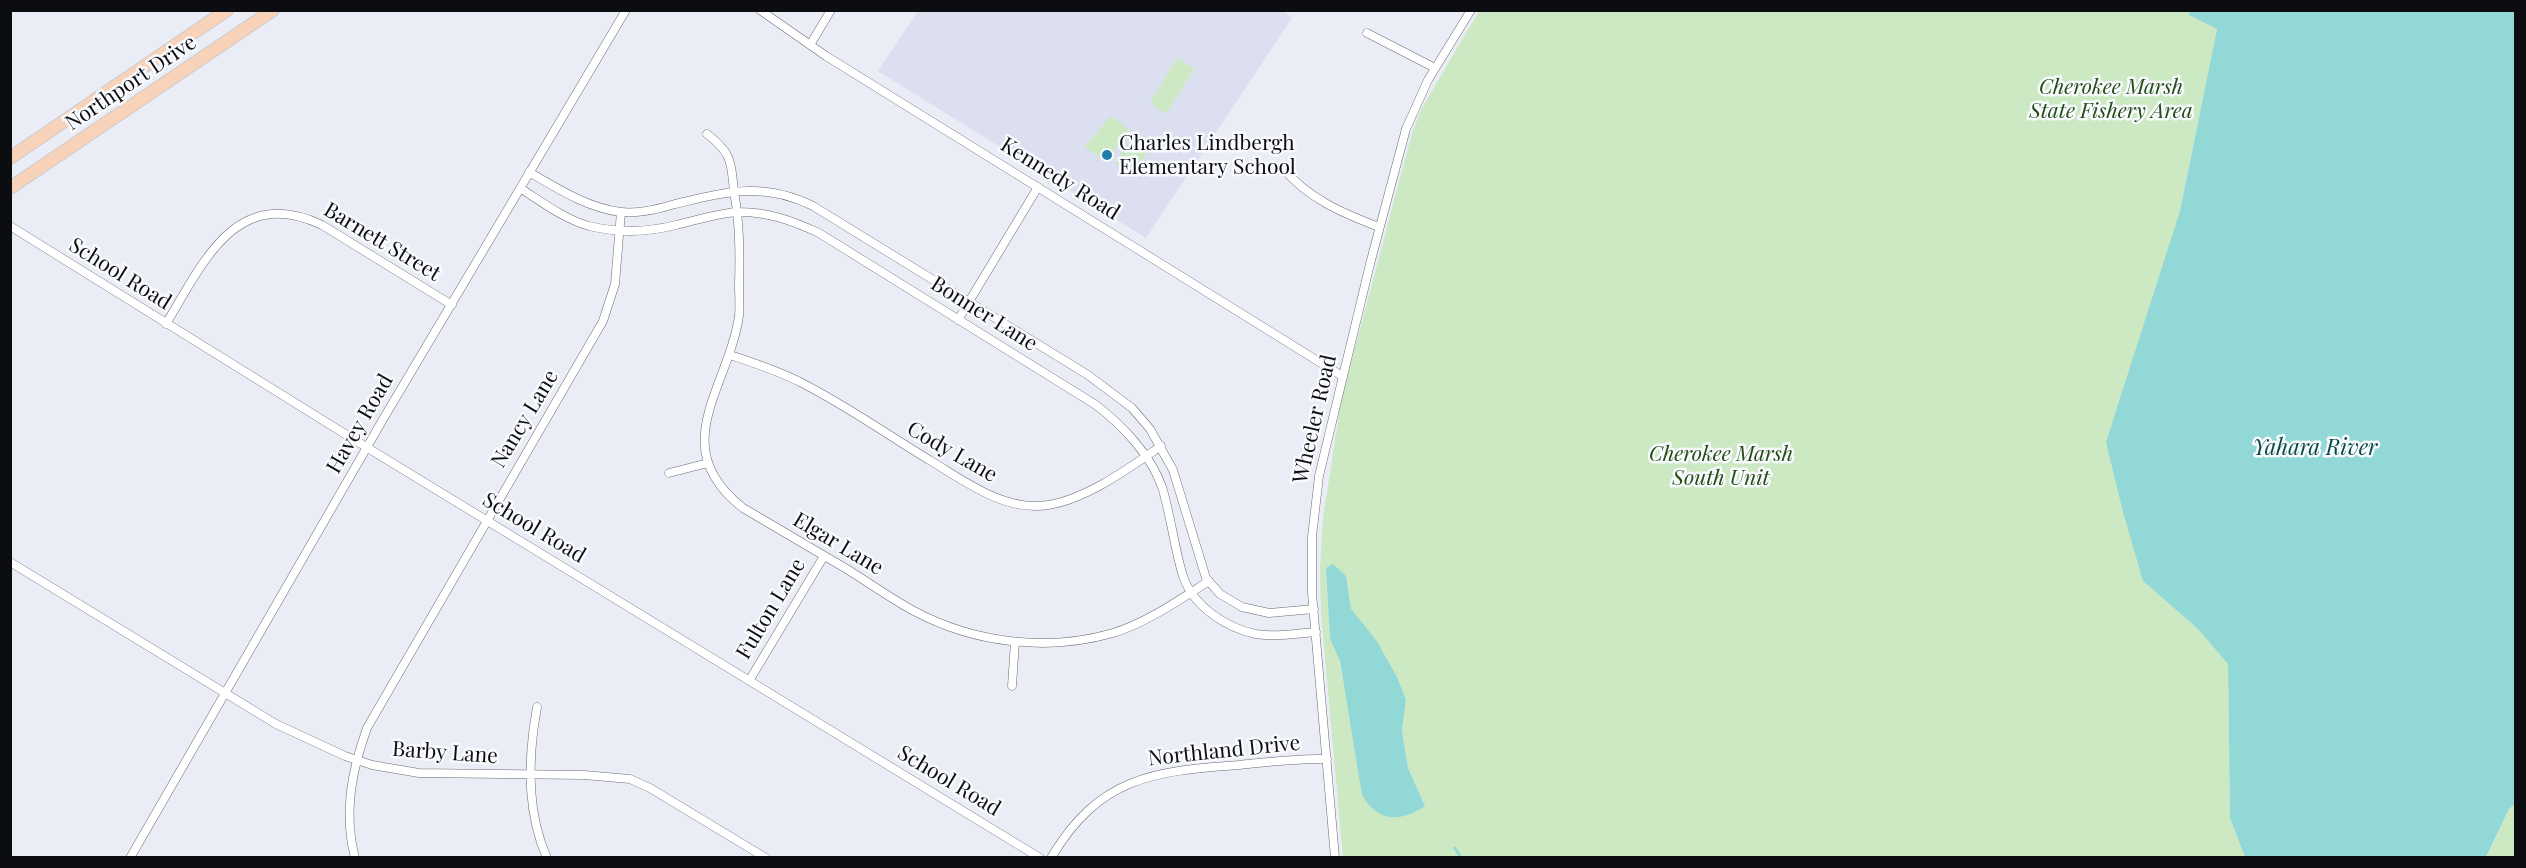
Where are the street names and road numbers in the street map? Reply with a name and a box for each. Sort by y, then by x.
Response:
street label: Northport Drive [61,30,201,136]
street label: Kennedy Road [996,132,1124,226]
street label: Barnett Street [319,197,445,287]
street label: School Road [64,233,176,315]
street label: Bonner Lane [926,271,1042,357]
street label: Wheeler Road [1288,352,1342,486]
street label: Nancy Lane [486,366,564,472]
street label: Havey Road [322,370,398,478]
street label: Cody Lane [902,416,1002,488]
street label: School Road [478,487,590,569]
street label: Elgar Lane [788,507,888,581]
street label: Fulton Lane [731,554,811,664]
street label: Northland Drive [1147,730,1301,772]
street label: Barby Lane [391,737,499,769]
street label: School Road [893,740,1005,822]

